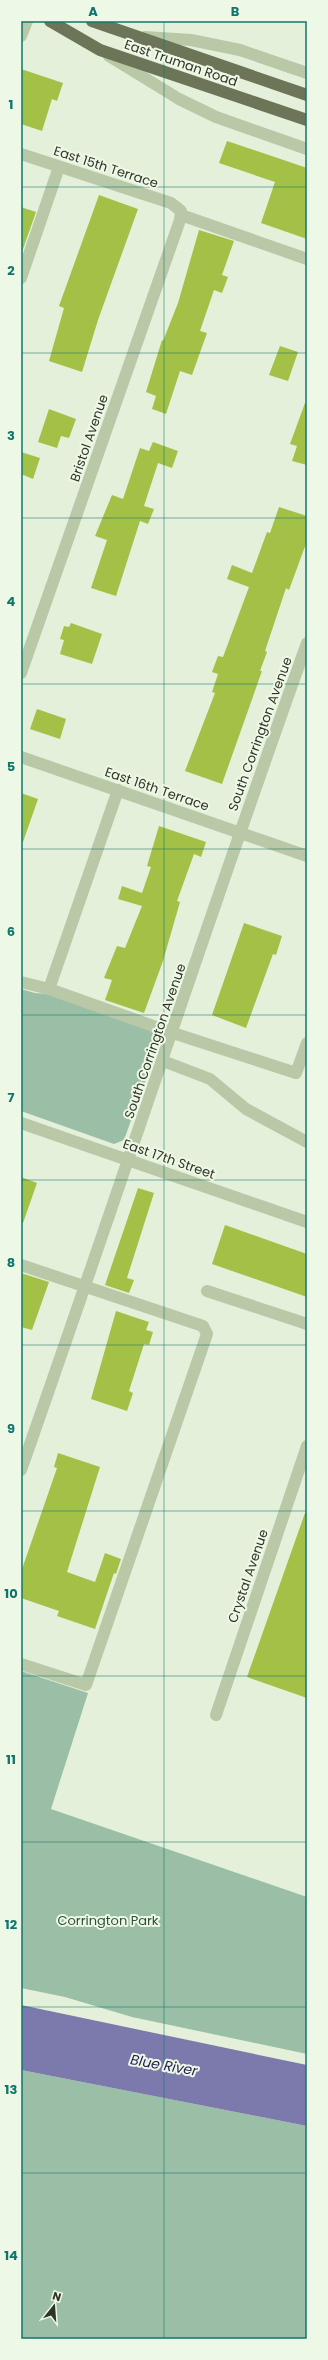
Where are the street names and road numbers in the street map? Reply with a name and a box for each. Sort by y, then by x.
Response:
street label: East Truman Road [122,35,240,91]
street label: East 15th Terrace [51,141,161,193]
street label: Bristol Avenue [65,392,113,484]
street label: South Corrington Avenue [223,654,297,814]
street label: East 16th Terrace [102,762,212,816]
street label: South Corrington Avenue [120,961,190,1121]
street label: East 17th Street [120,1134,218,1184]
street label: Crystal Avenue [223,1527,273,1625]

